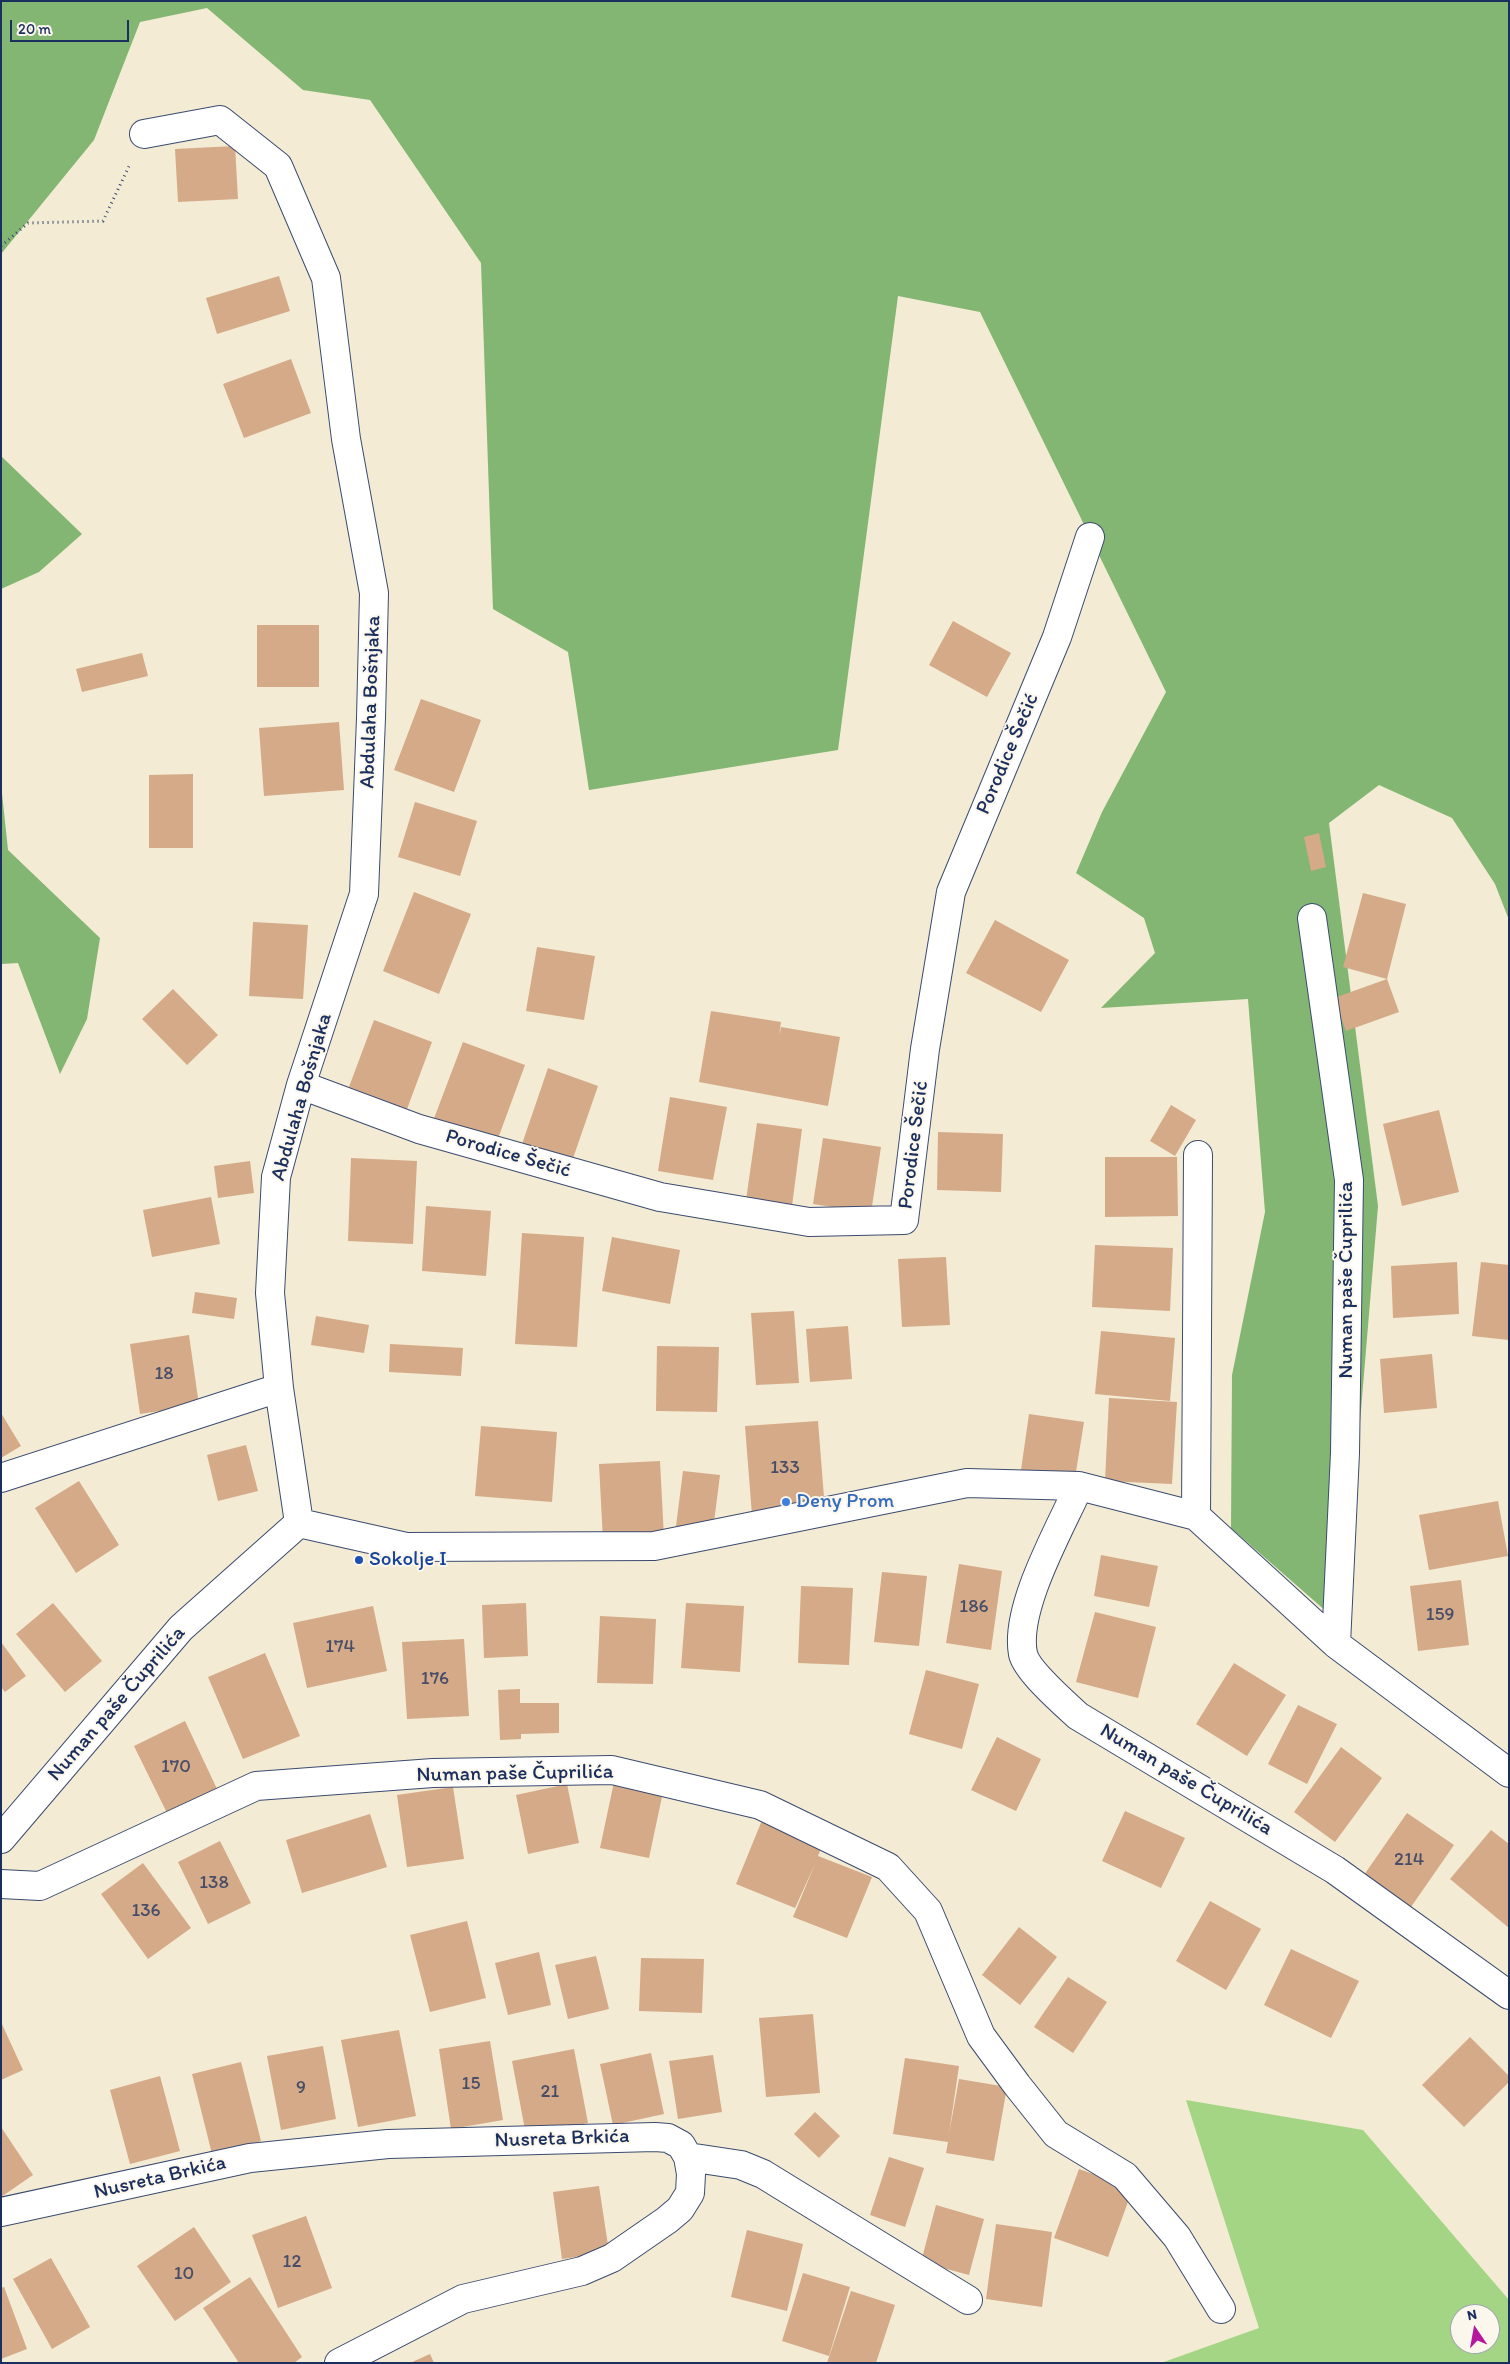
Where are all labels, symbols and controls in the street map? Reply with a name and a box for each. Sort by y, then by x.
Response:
scale bar [12,10,131,42]
text: 20 m [18,20,51,38]
street label: Abdulaha Bošnjaka [355,615,387,789]
street label: Porodice Šečić [971,690,1045,818]
street label: Abdulaha Bošnjaka [266,1010,338,1184]
street label: Porodice Šečić [894,1079,934,1211]
street label: Porodice Šečić [442,1124,574,1184]
street label: Numan paše Čuprilića [1334,1181,1360,1379]
house number: 18 [154,1363,174,1385]
house number: 133 [770,1457,800,1479]
place label: Deny Prom [796,1489,894,1515]
marker: Deny Prom [780,1496,792,1508]
place label: Sokolje I [369,1547,447,1573]
marker: Sokolje I [353,1554,365,1566]
house number: 186 [959,1596,989,1618]
house number: 159 [1426,1604,1454,1626]
street label: Numan paše Čuprilića [43,1621,191,1787]
house number: 174 [325,1636,355,1658]
house number: 176 [421,1668,449,1690]
street label: Numan paše Čuprilića [1095,1718,1277,1842]
house number: 170 [161,1756,191,1778]
street label: Numan paše Čuprilića [416,1760,614,1788]
house number: 214 [1394,1849,1424,1871]
house number: 138 [199,1872,229,1894]
house number: 136 [131,1900,161,1922]
house number: 15 [462,2073,480,2095]
house number: 9 [296,2077,306,2099]
house number: 21 [541,2081,559,2103]
street label: Nusreta Brkića [494,2124,630,2154]
street label: Nusreta Brkića [92,2151,228,2205]
house number: 12 [283,2251,301,2273]
house number: 10 [174,2263,194,2285]
north arrow [1450,2304,1500,2354]
text: N [1466,2306,1478,2324]

